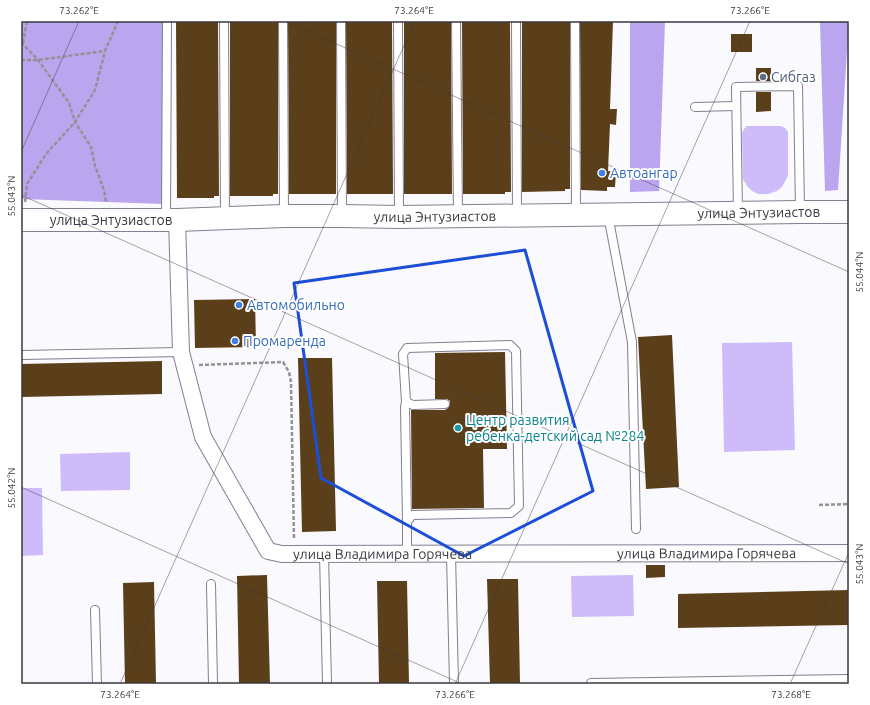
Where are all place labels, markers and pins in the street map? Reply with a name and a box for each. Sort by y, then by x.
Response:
place label: Сибгаз [771,69,816,85]
marker: Сибгаз [758,72,768,82]
place label: Автоангар [610,165,678,181]
marker: Автоангар [597,168,607,178]
place label: Автомобильно [247,297,345,313]
marker: Автомобильно [234,300,244,310]
place label: Промаренда [243,333,326,349]
marker: Промаренда [230,336,240,346]
place label: Центр развития ребенка-детский сад №284 [466,412,644,444]
marker: Центр развития ребенка-детский сад №284 [453,423,463,433]

